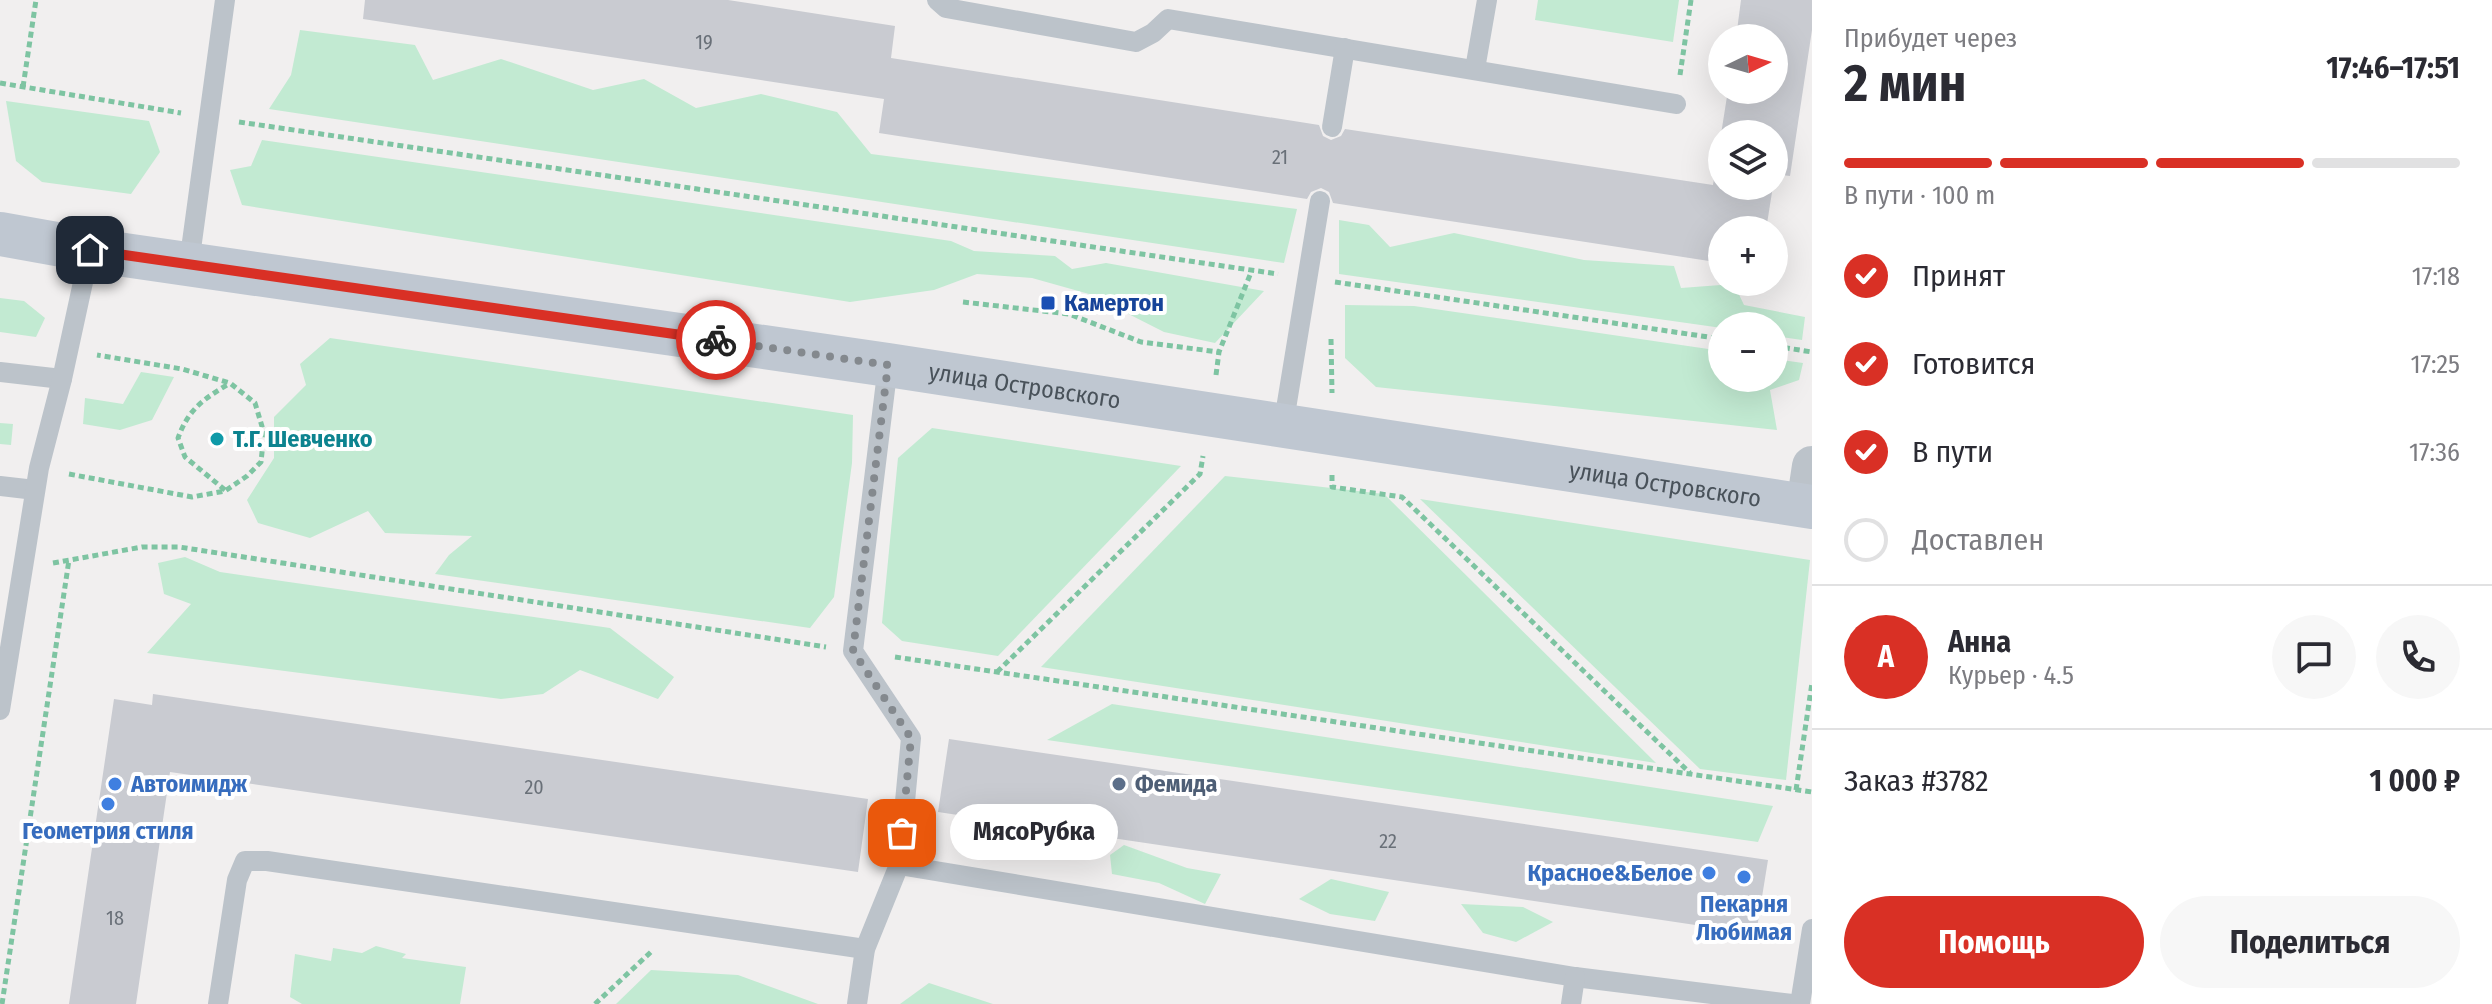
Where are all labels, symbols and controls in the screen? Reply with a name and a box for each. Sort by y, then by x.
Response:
text: Прибудет через [1844,23,2017,54]
north arrow [1708,24,1788,104]
map controls [1708,24,1788,392]
house number: 19 [695,30,713,54]
text: 17:46–17:51 [2326,50,2460,86]
text: 2 мин [1844,52,1966,115]
button: layers [1708,120,1788,200]
house number: 21 [1272,145,1288,169]
text: В пути · 100 m [1844,180,1995,211]
pin [56,216,124,284]
button: + [1708,216,1788,296]
icon: home [68,228,112,272]
icon: check [1844,254,1888,298]
text: Принят [1912,258,2005,294]
text: 17:18 [2412,261,2460,292]
place label: Камертон [1064,289,1164,317]
marker: Камертон [1039,294,1057,312]
courier [676,300,756,380]
button: − [1708,312,1788,392]
icon: bike [694,318,738,362]
icon: check [1844,342,1888,386]
text: Готовится [1912,346,2035,382]
text: 17:25 [2410,349,2460,380]
street label: улица Островского [927,357,1123,415]
place label: Т.Г. Шевченко [233,425,373,453]
marker: Т.Г. Шевченко [208,430,226,448]
icon: check [1844,430,1888,474]
text: В пути [1912,434,1993,470]
text: 17:36 [2409,437,2460,468]
street label: улица Островского [1567,456,1763,513]
text: Доставлен [1912,522,2044,558]
button: chat [2272,615,2356,699]
button: phone [2376,615,2460,699]
text: Анна [1948,624,2011,660]
text: А [1878,639,1894,675]
text: Курьер · 4.5 [1948,660,2074,691]
text: Заказ #3782 [1844,763,1989,799]
text: 1 000 ₽ [2369,763,2460,799]
place label: Автоимидж [130,770,248,798]
place label: Фемида [1135,770,1217,798]
marker: Автоимидж [106,775,124,793]
house number: 20 [524,775,544,799]
marker: Фемида [1110,775,1128,793]
marker: Геометрия стиля [99,795,117,813]
pin [868,799,936,867]
callout: МясоРубка [950,805,1118,861]
icon: bag [880,811,924,855]
text: МясоРубка [973,816,1095,847]
place label: Геометрия стиля [22,817,194,845]
house number: 22 [1379,829,1397,853]
place label: Красное&Белое [1527,859,1693,887]
marker: Красное&Белое [1700,864,1718,882]
marker: Пекарня Любимая [1735,868,1753,886]
place label: Пекарня Любимая [1696,890,1792,946]
button: Помощь [1844,896,2144,988]
button: Поделиться [2160,896,2460,988]
house number: 18 [106,906,124,930]

